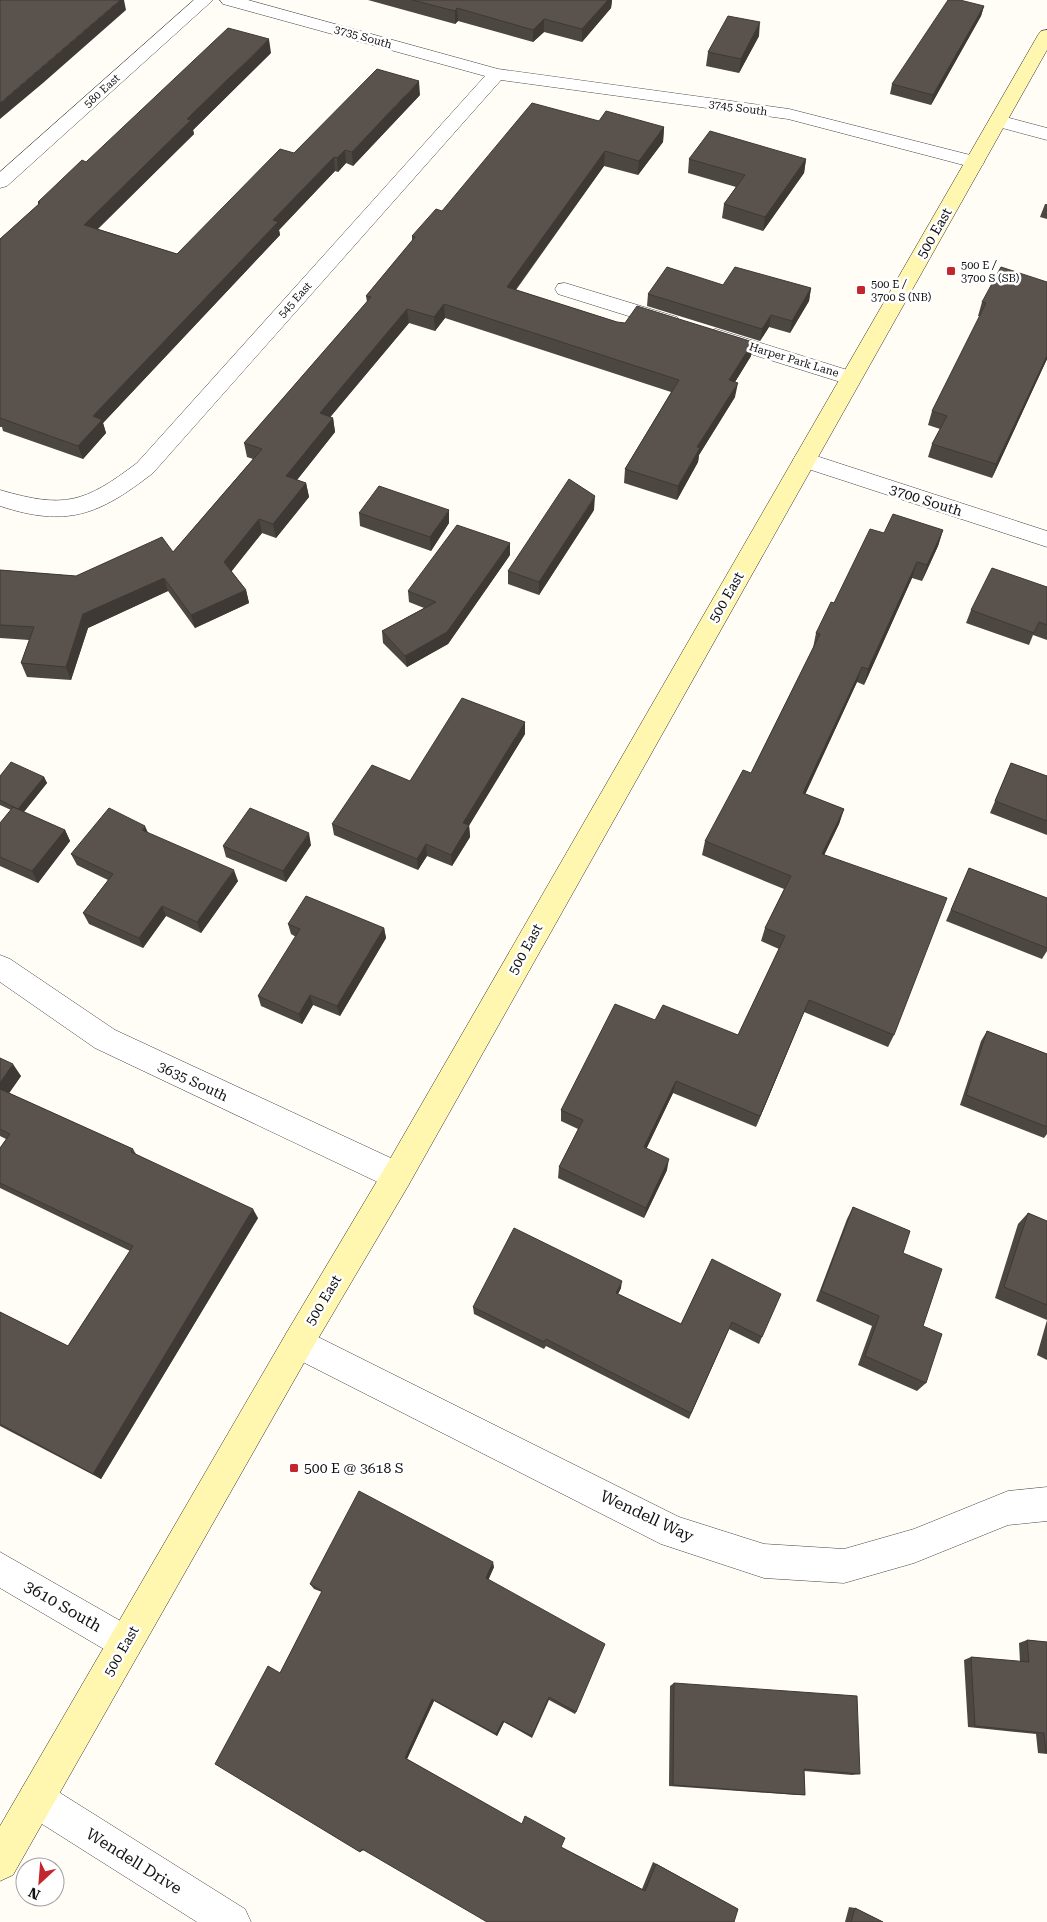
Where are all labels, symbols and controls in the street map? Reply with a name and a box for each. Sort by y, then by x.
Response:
street label: 3735 South [333,23,393,51]
street label: 580 East [81,72,123,110]
street label: 3745 South [708,97,768,119]
street label: 500 East [913,205,955,261]
place label: 500 E / 3700 S (SB) [961,259,1020,285]
marker: 500 E / 3700 S (SB) [945,265,957,277]
place label: 500 E / 3700 S (NB) [871,278,932,304]
street label: 545 East [276,279,314,321]
marker: 500 E / 3700 S (NB) [855,284,867,296]
street label: Harper Park Lane [748,340,840,380]
street label: 3700 South [888,481,964,519]
street label: 500 East [705,569,747,625]
street label: 500 East [505,921,545,977]
street label: 3635 South [155,1058,231,1104]
street label: 500 East [302,1272,344,1328]
place label: 500 E @ 3618 S [304,1460,404,1476]
marker: 500 E @ 3618 S [288,1462,300,1474]
street label: Wendell Way [597,1486,697,1546]
street label: 3610 South [21,1576,105,1636]
street label: 500 East [100,1623,142,1679]
street label: Wendell Drive [83,1824,186,1898]
north arrow [15,1857,65,1907]
text: N [26,1884,43,1903]

